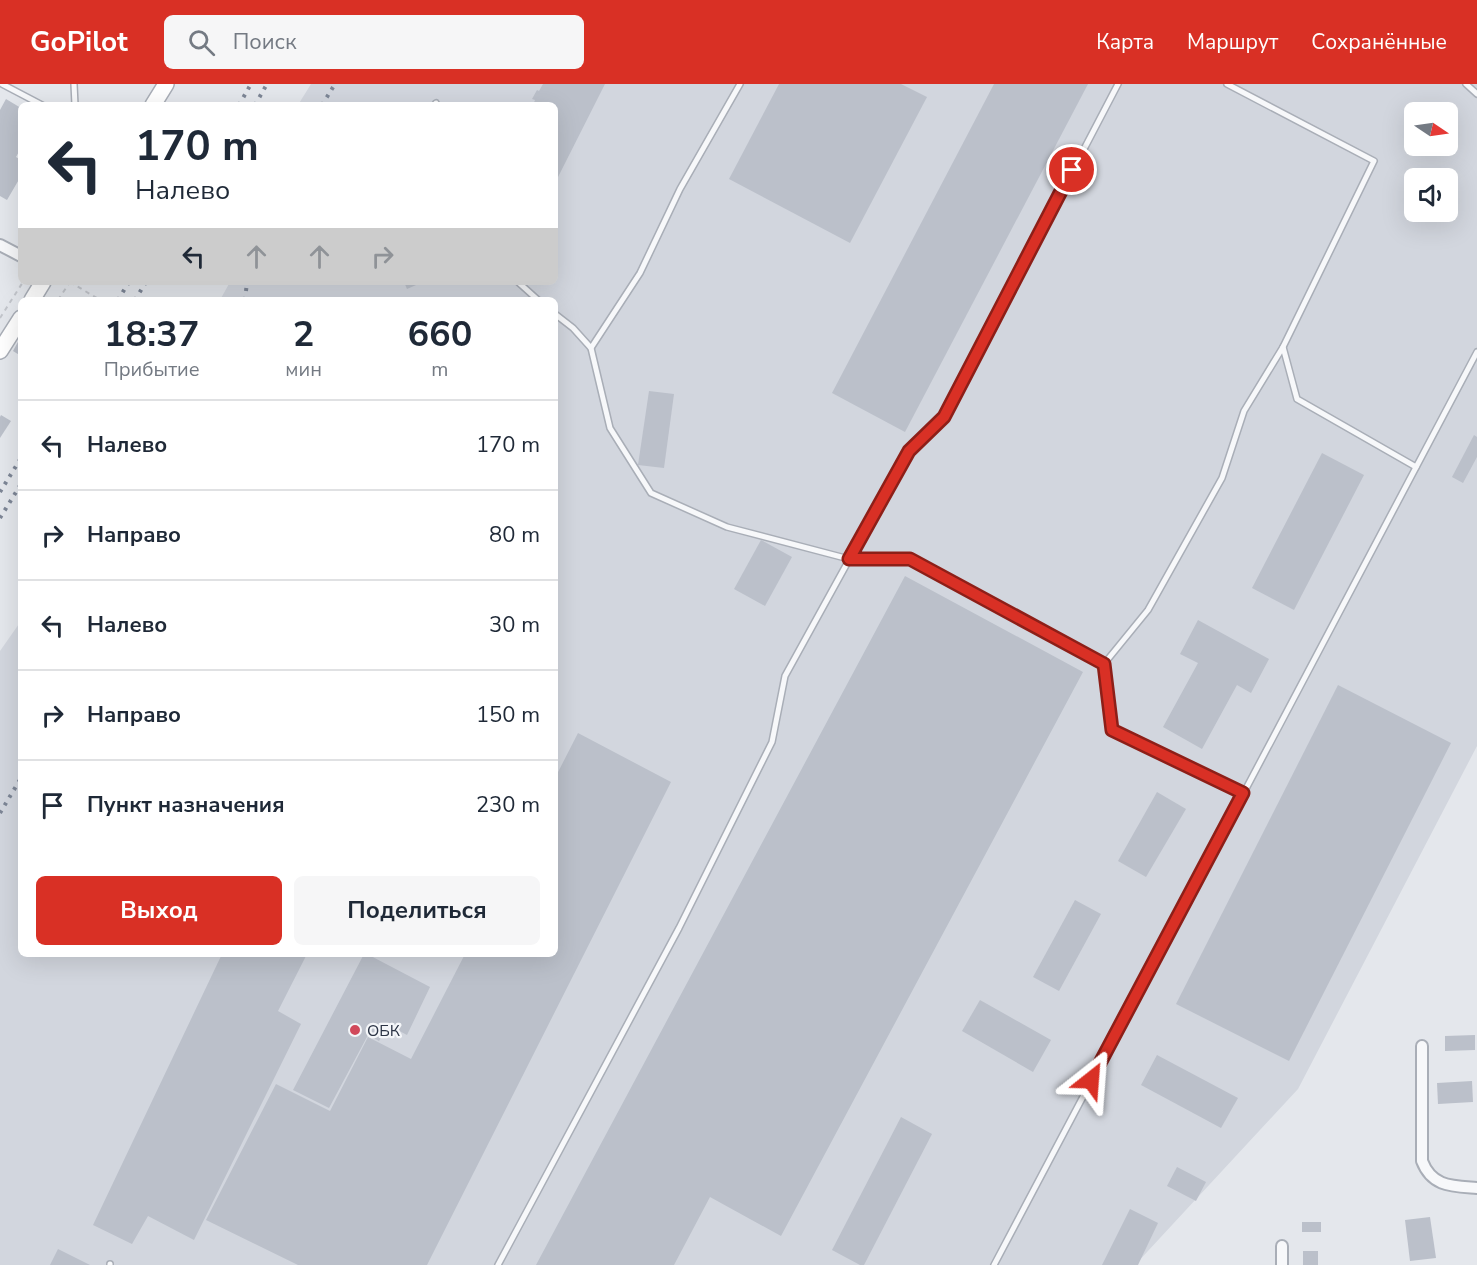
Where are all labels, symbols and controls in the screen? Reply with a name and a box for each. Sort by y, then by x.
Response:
search box [164,15,584,69]
text: GoPilot [30,23,128,61]
icon: search [185,26,218,59]
text: Поиск [233,27,297,57]
text: Карта [1096,28,1154,56]
text: Маршрут [1187,28,1278,56]
text: Сохранённые [1311,28,1447,56]
north arrow [1404,102,1458,156]
map controls [1404,102,1458,222]
text: 170 m [135,118,259,175]
icon: left [36,126,114,204]
pin [1046,144,1097,195]
icon: arrive [1055,153,1088,186]
button: sound [1404,168,1458,222]
text: Налево [135,172,230,209]
icon: left [177,240,210,273]
icon: ahead [240,240,273,273]
icon: ahead [303,240,336,273]
icon: right [366,240,399,273]
text: 18:37 [104,310,199,359]
text: 2 [293,310,314,359]
text: 660 [408,310,472,359]
text: Прибытие [104,356,200,383]
text: мин [285,356,322,383]
text: m [431,356,448,383]
icon: left [36,429,69,462]
text: Налево [87,430,167,460]
text: 170 m [476,430,540,460]
icon: right [36,519,69,552]
text: Направо [87,520,181,550]
text: 80 m [489,520,540,550]
icon: left [36,609,69,642]
text: Налево [87,610,167,640]
text: 30 m [489,610,540,640]
icon: right [36,699,69,732]
text: Направо [87,700,181,730]
text: 150 m [476,700,540,730]
icon: arrive [36,789,69,822]
text: Пункт назначения [87,790,285,820]
text: 230 m [476,790,540,820]
button: Выход [36,876,282,945]
button: Поделиться [294,876,540,945]
place label: ОБК [367,1020,401,1042]
marker: ОБК [348,1023,362,1037]
position arrow [1059,1048,1123,1112]

